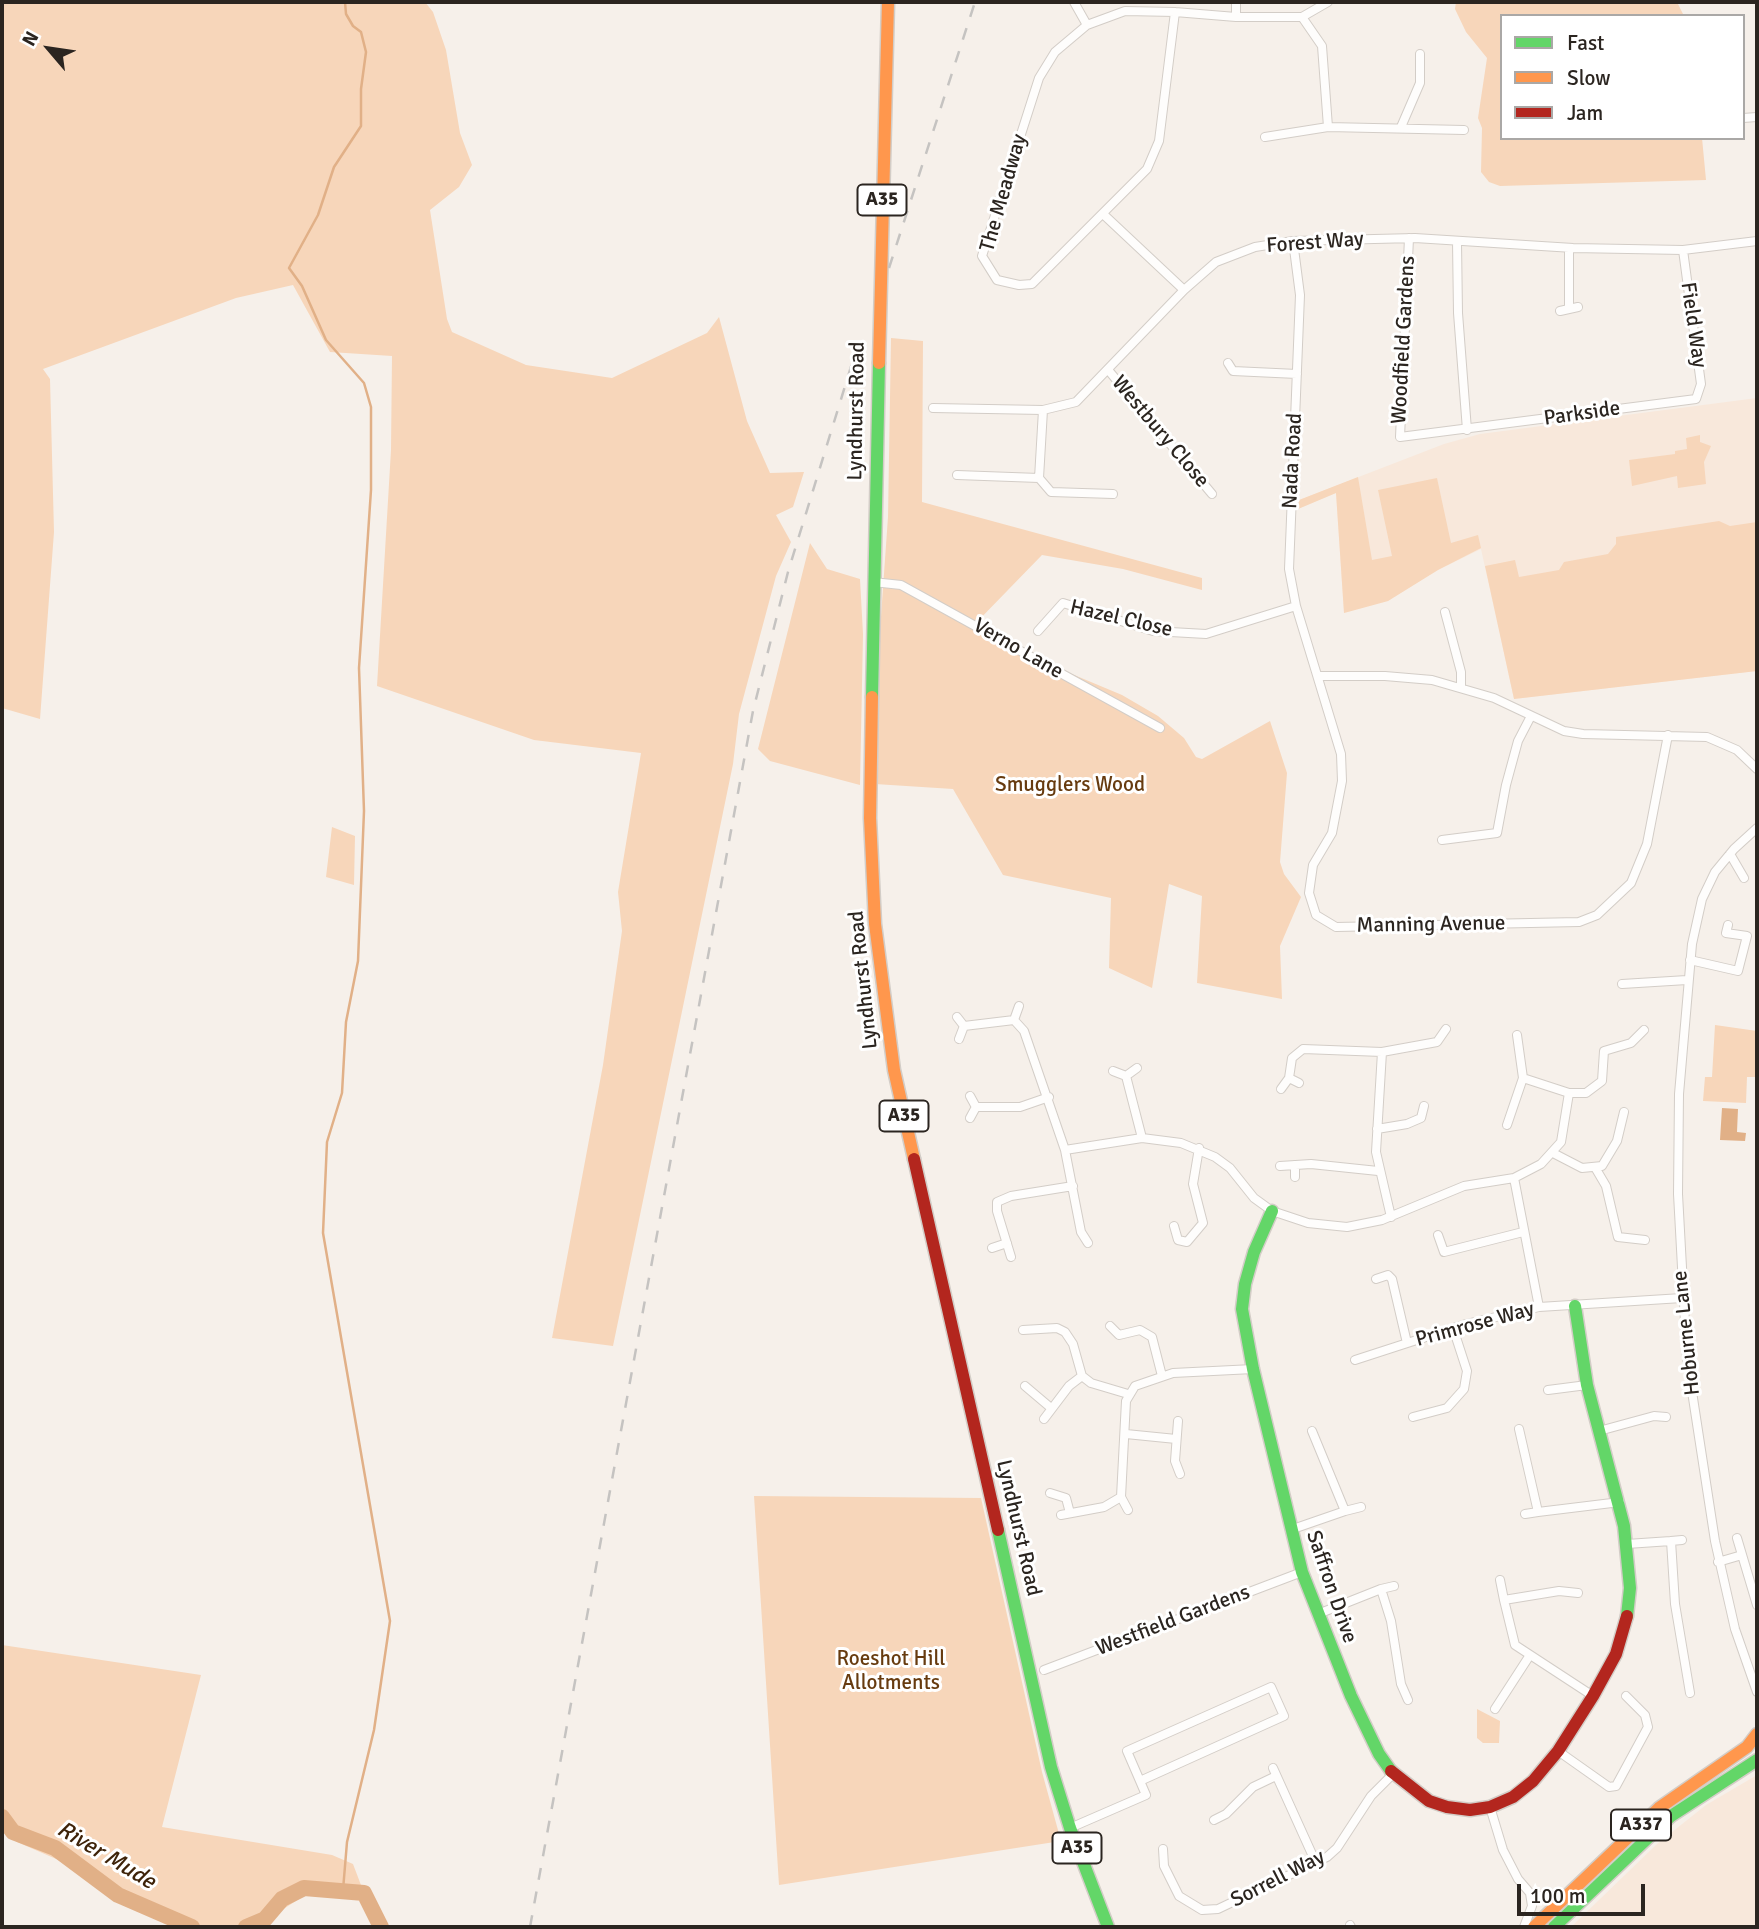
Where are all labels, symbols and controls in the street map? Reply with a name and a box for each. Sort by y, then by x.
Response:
north arrow [14,14,84,84]
legend [1500,14,1745,140]
text: N [17,27,44,50]
text: Fast [1567,30,1604,56]
text: Slow [1567,65,1611,91]
text: Jam [1567,100,1603,126]
street label: The Meadway [975,131,1033,255]
road number: A35 [858,184,906,216]
street label: Forest Way [1265,227,1365,259]
street label: Woodfield Gardens [1387,255,1421,425]
street label: Field Way [1675,281,1711,369]
street label: Lyndhurst Road [843,341,871,481]
street label: Westbury Close [1106,371,1214,493]
street label: Parkside [1542,396,1622,432]
street label: Nada Road [1278,412,1308,510]
street label: Hazel Close [1067,595,1175,643]
street label: Verno Lane [969,613,1067,685]
park label: Smugglers Wood [995,772,1145,798]
street label: Lyndhurst Road [844,910,884,1050]
street label: Manning Avenue [1356,911,1506,939]
road number: A35 [880,1100,928,1132]
street label: Hoburne Lane [1668,1269,1706,1397]
street label: Primrose Way [1413,1297,1537,1353]
street label: Lyndhurst Road [990,1457,1046,1599]
street label: Saffron Drive [1300,1527,1362,1647]
street label: Westfield Gardens [1092,1580,1254,1662]
park label: Roeshot Hill Allotments [836,1646,946,1696]
road number: A337 [1611,1810,1671,1840]
water label: River Mude [52,1816,160,1896]
road number: A35 [1052,1832,1102,1864]
street label: Sorrell Way [1227,1845,1329,1913]
scale bar [1521,1870,1649,1914]
text: 100 m [1530,1883,1585,1909]

